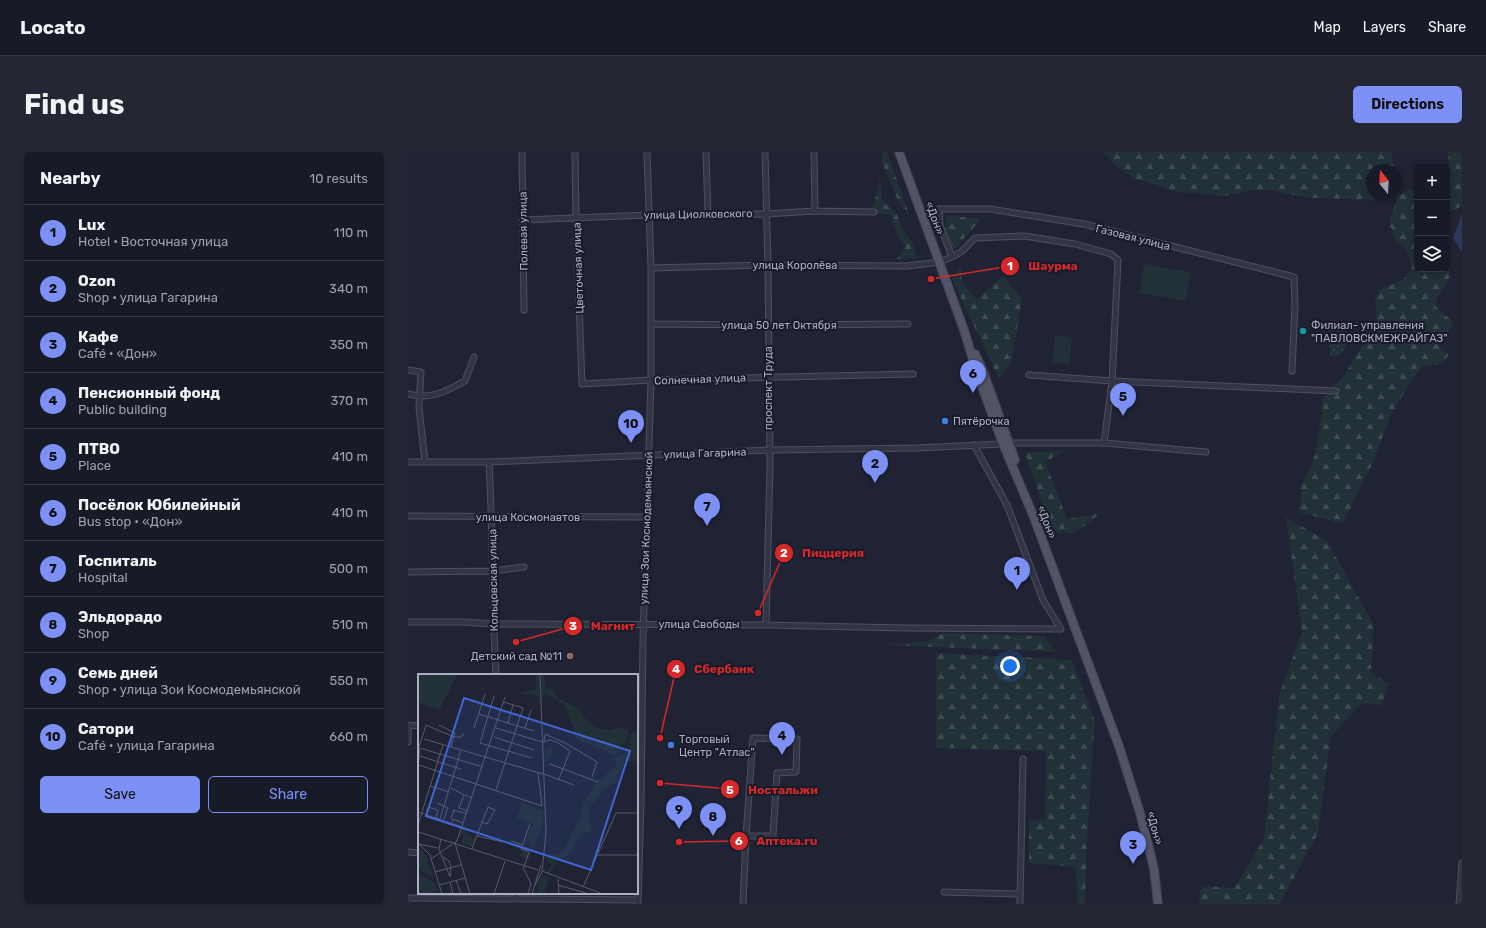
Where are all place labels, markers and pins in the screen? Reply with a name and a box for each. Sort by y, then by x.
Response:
callout: Шаурма [1000,254,1085,278]
place label: Филиал- управления "ПАВЛОВСКМЕЖРАЙГАЗ" [1311,319,1448,345]
marker: Филиал- управления "ПАВЛОВСКМЕЖРАЙГАЗ" [1298,326,1308,336]
pin: 6 [960,360,986,393]
pin: 5 [1110,383,1136,416]
pin: 10 [618,410,644,443]
place label: Пятёрочка [953,415,1010,428]
marker: Пятёрочка [940,416,950,426]
pin: 2 [862,450,888,483]
pin: 7 [694,493,720,526]
callout: Пиццерия [774,541,872,565]
pin: 1 [1004,557,1030,590]
callout: Магнит [563,614,643,638]
place label: Детский сад №11 [471,650,562,663]
marker: Детский сад №11 [565,651,575,661]
callout: Сбербанк [666,657,762,681]
pin: 4 [769,722,795,755]
place label: Торговый Центр "Атлас" [679,733,755,759]
marker: Торговый Центр "Атлас" [666,740,676,750]
callout: Ностальжи [720,777,826,801]
pin: 9 [666,796,692,829]
pin: 8 [700,803,726,836]
callout: Аптека.ru [729,829,826,853]
pin: 3 [1120,831,1146,864]

